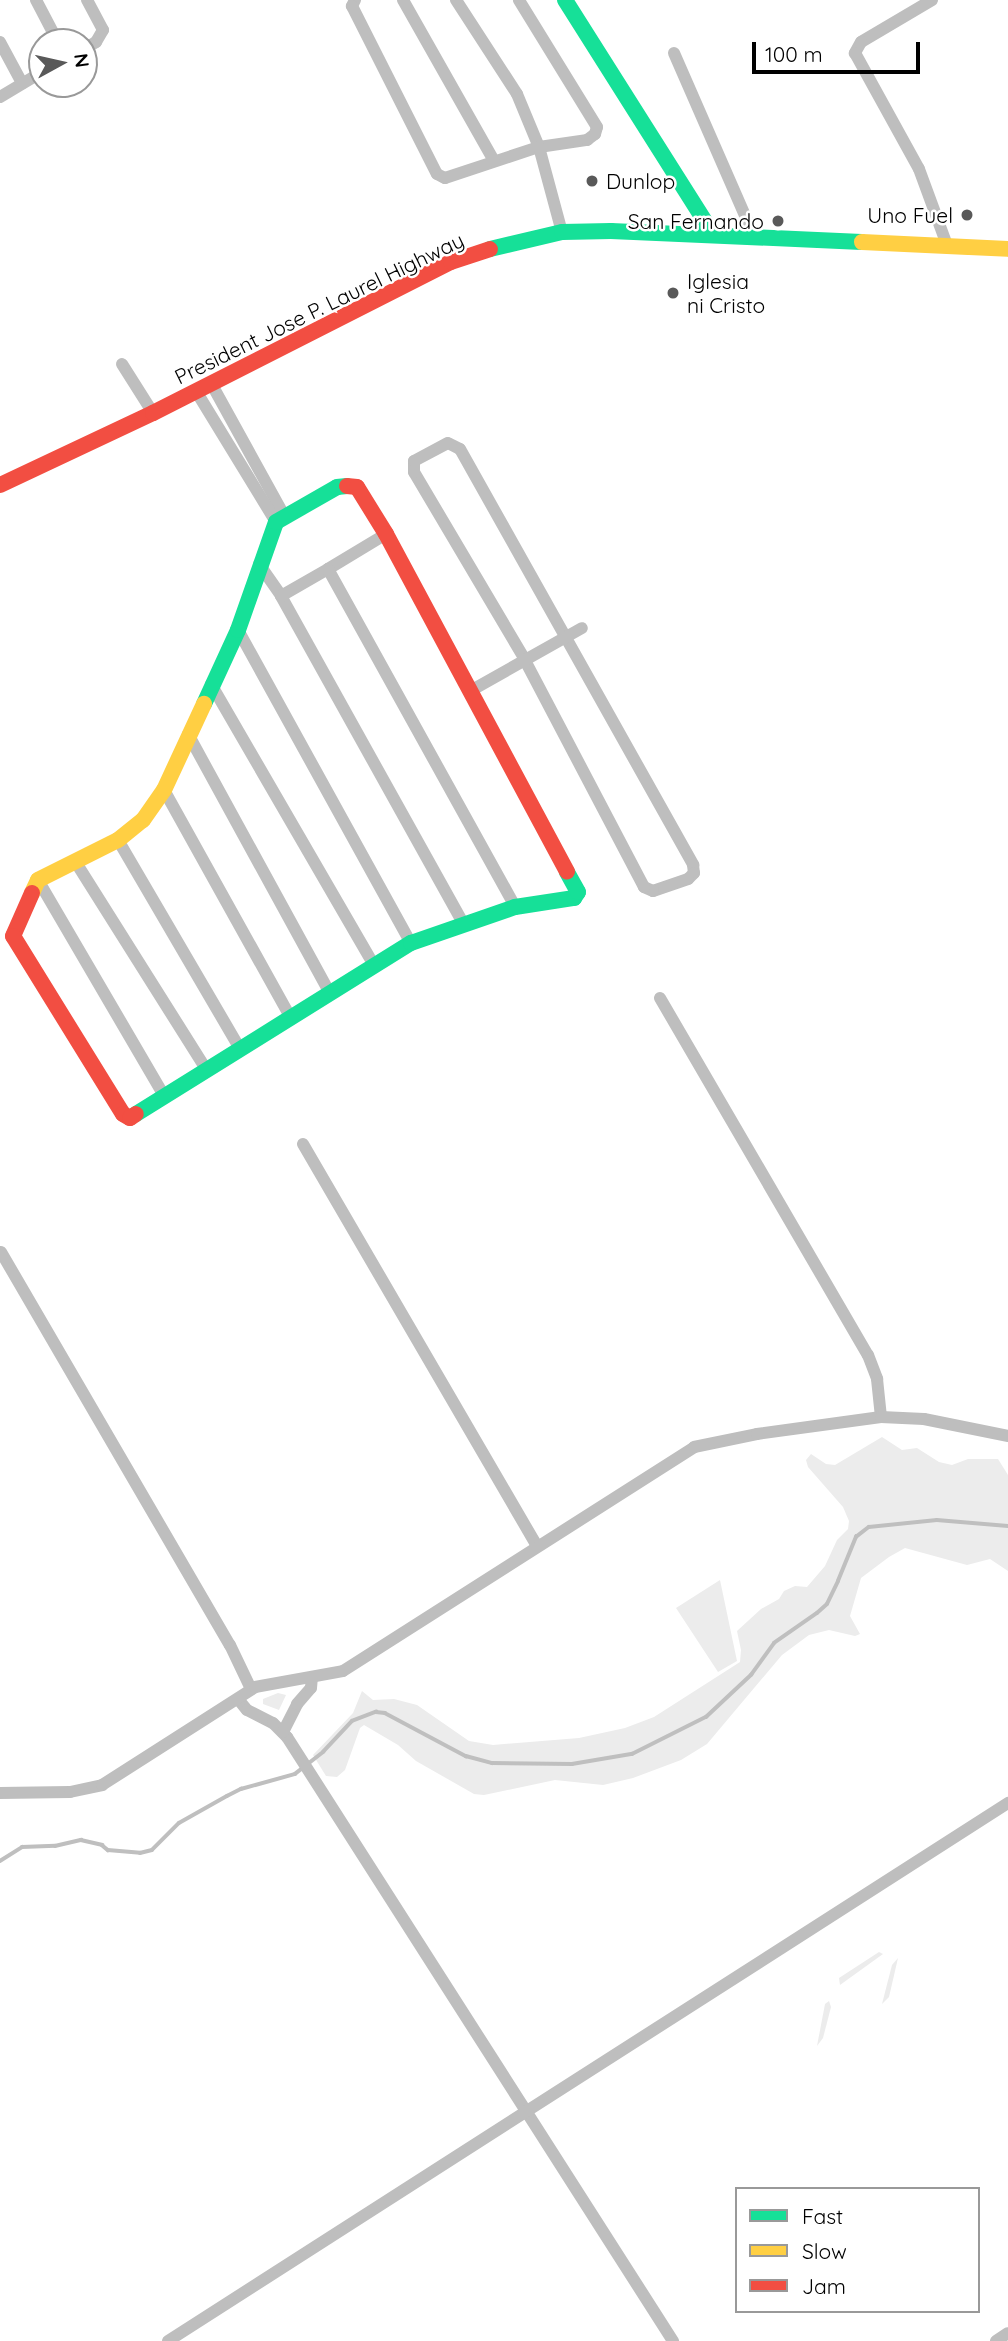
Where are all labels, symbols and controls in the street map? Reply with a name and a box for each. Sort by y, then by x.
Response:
north arrow [28,28,98,98]
scale bar [756,28,924,72]
text: 100 m [765,41,823,67]
text: N [69,52,95,69]
place label: Dunlop [606,168,675,194]
marker: Dunlop [584,173,600,189]
place label: Uno Fuel [867,202,953,228]
marker: Uno Fuel [959,207,975,223]
place label: San Fernando [628,208,764,234]
marker: San Fernando [770,213,786,229]
street label: President Jose P. Laurel Highway [170,227,468,389]
place label: Iglesia ni Cristo [687,268,765,318]
marker: Iglesia ni Cristo [665,285,681,301]
legend [735,2187,980,2313]
text: Fast [802,2203,843,2229]
text: Slow [802,2238,847,2264]
text: Jam [802,2273,846,2299]

